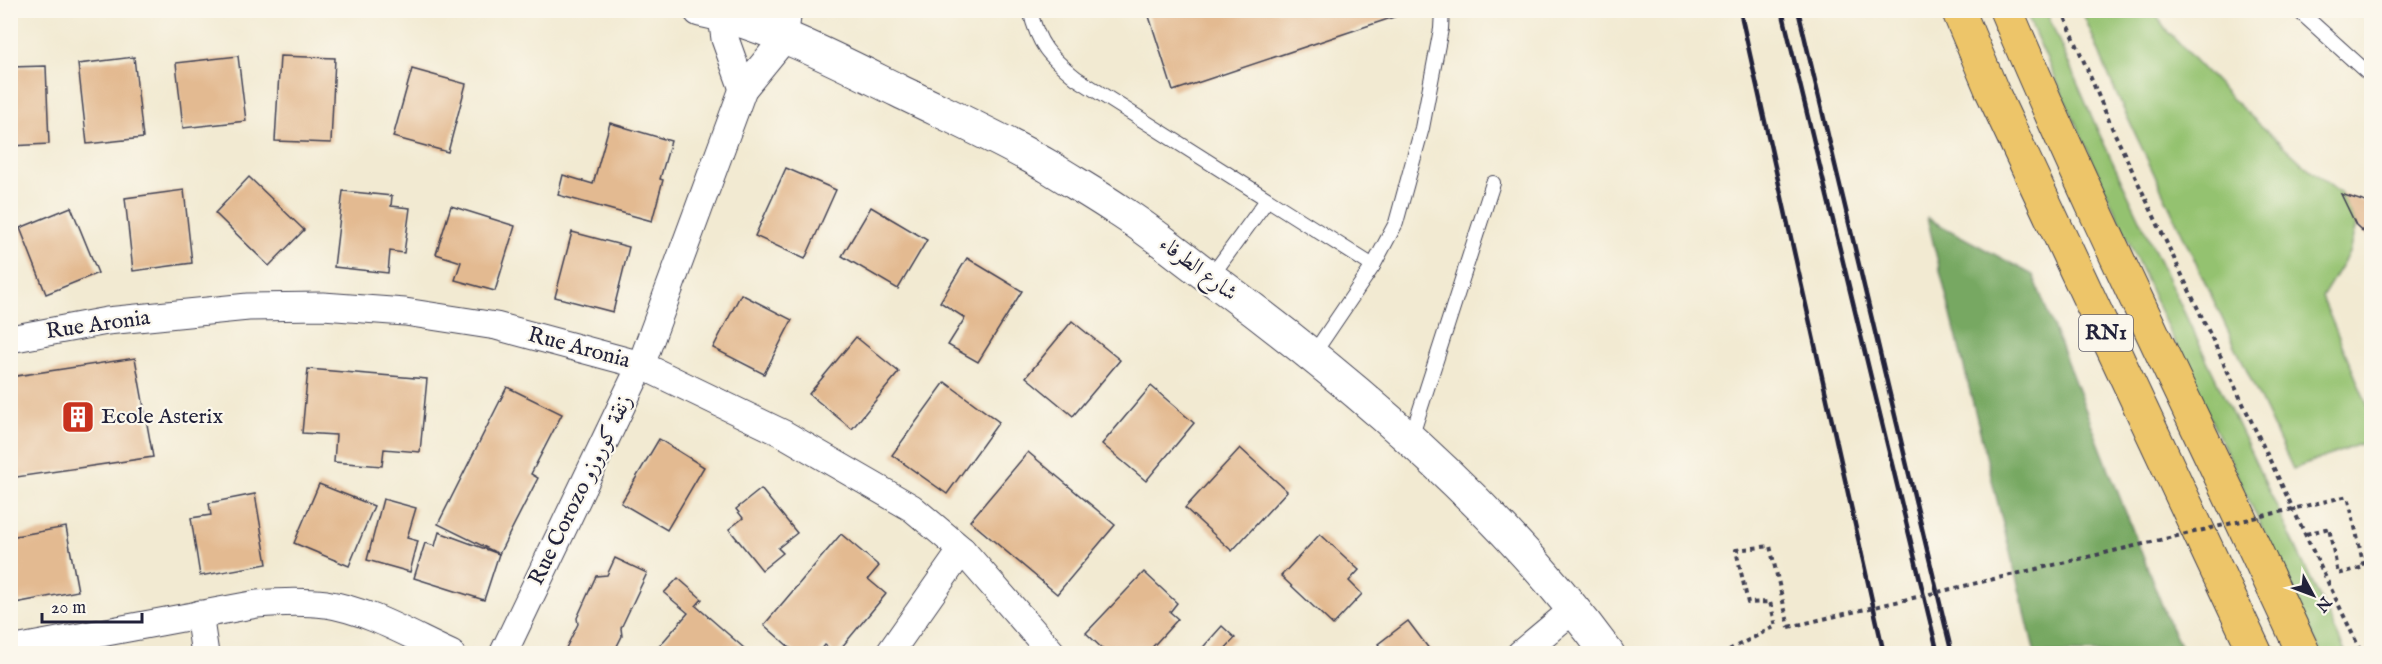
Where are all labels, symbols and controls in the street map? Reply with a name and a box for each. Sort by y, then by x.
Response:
street label: شارع الطرفاء [1151,230,1243,310]
street label: Rue Aronia [44,304,152,346]
road number: RN1 [2079,315,2133,351]
street label: Rue Aronia [525,321,634,375]
street label: Rue Corozo زنقة كوروزو [523,390,639,590]
building icon: Ecole Asterix [60,399,96,435]
place label: Ecole Asterix [101,403,223,431]
north arrow [2283,565,2343,625]
scale bar [42,586,142,624]
text: N [2311,591,2336,615]
text: 20 m [51,597,86,620]

